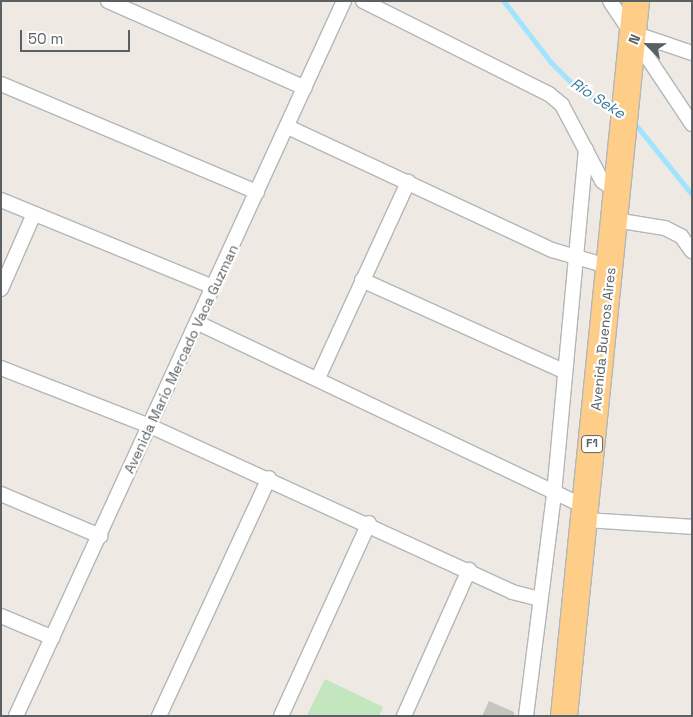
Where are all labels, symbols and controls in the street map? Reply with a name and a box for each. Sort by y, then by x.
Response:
scale bar [22,20,132,52]
north arrow [623,20,673,70]
text: 50 m [28,29,63,48]
text: N [624,31,644,47]
water label: Río Seke [568,74,628,122]
street label: Avenida Mario Mercado Vaca Guzman [120,242,242,476]
street label: Avenida Buenos Aires [587,266,619,412]
road number: F1 [581,434,603,454]

